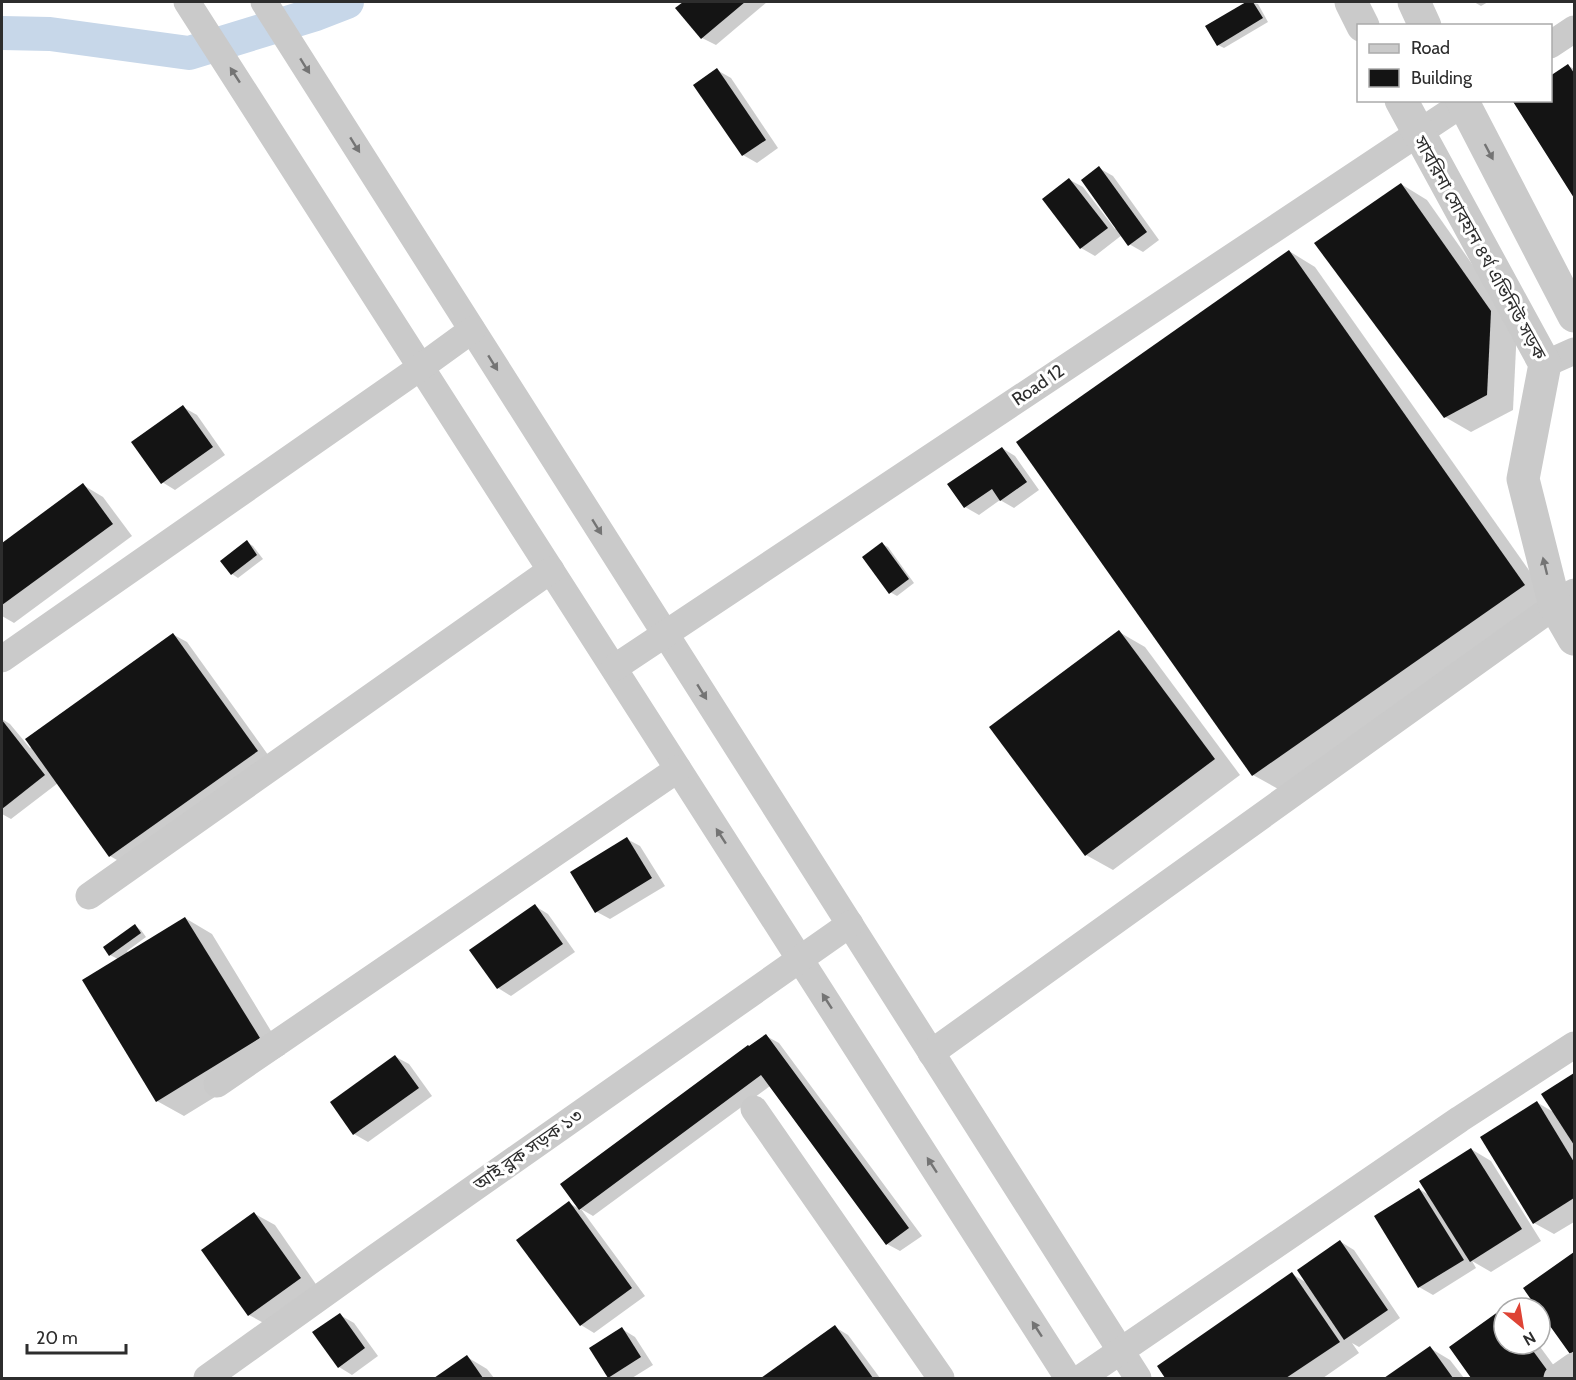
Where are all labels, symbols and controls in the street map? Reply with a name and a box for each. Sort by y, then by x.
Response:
legend [1357,24,1552,102]
text: Road [1411,37,1450,59]
one-way arrow [299,58,310,74]
one-way arrow [229,67,240,83]
text: Building [1411,67,1473,89]
street label: সাবরিনা সোবহান ৪র্থ এভিনিউ সড়ক [1409,131,1551,364]
one-way arrow [349,137,360,153]
one-way arrow [1484,144,1494,161]
one-way arrow [487,354,498,371]
street label: Road 12 [1008,360,1068,410]
one-way arrow [592,519,603,535]
one-way arrow [1539,557,1549,576]
one-way arrow [696,684,707,700]
one-way arrow [716,828,727,845]
one-way arrow [821,992,832,1009]
street label: আই ব্লক সড়ক ১৩ [469,1104,587,1196]
one-way arrow [926,1157,937,1173]
north arrow [1492,1296,1552,1356]
scale bar [27,1317,126,1355]
one-way arrow [1031,1321,1042,1337]
text: 20 m [36,1327,78,1349]
text: N [1520,1328,1539,1350]

